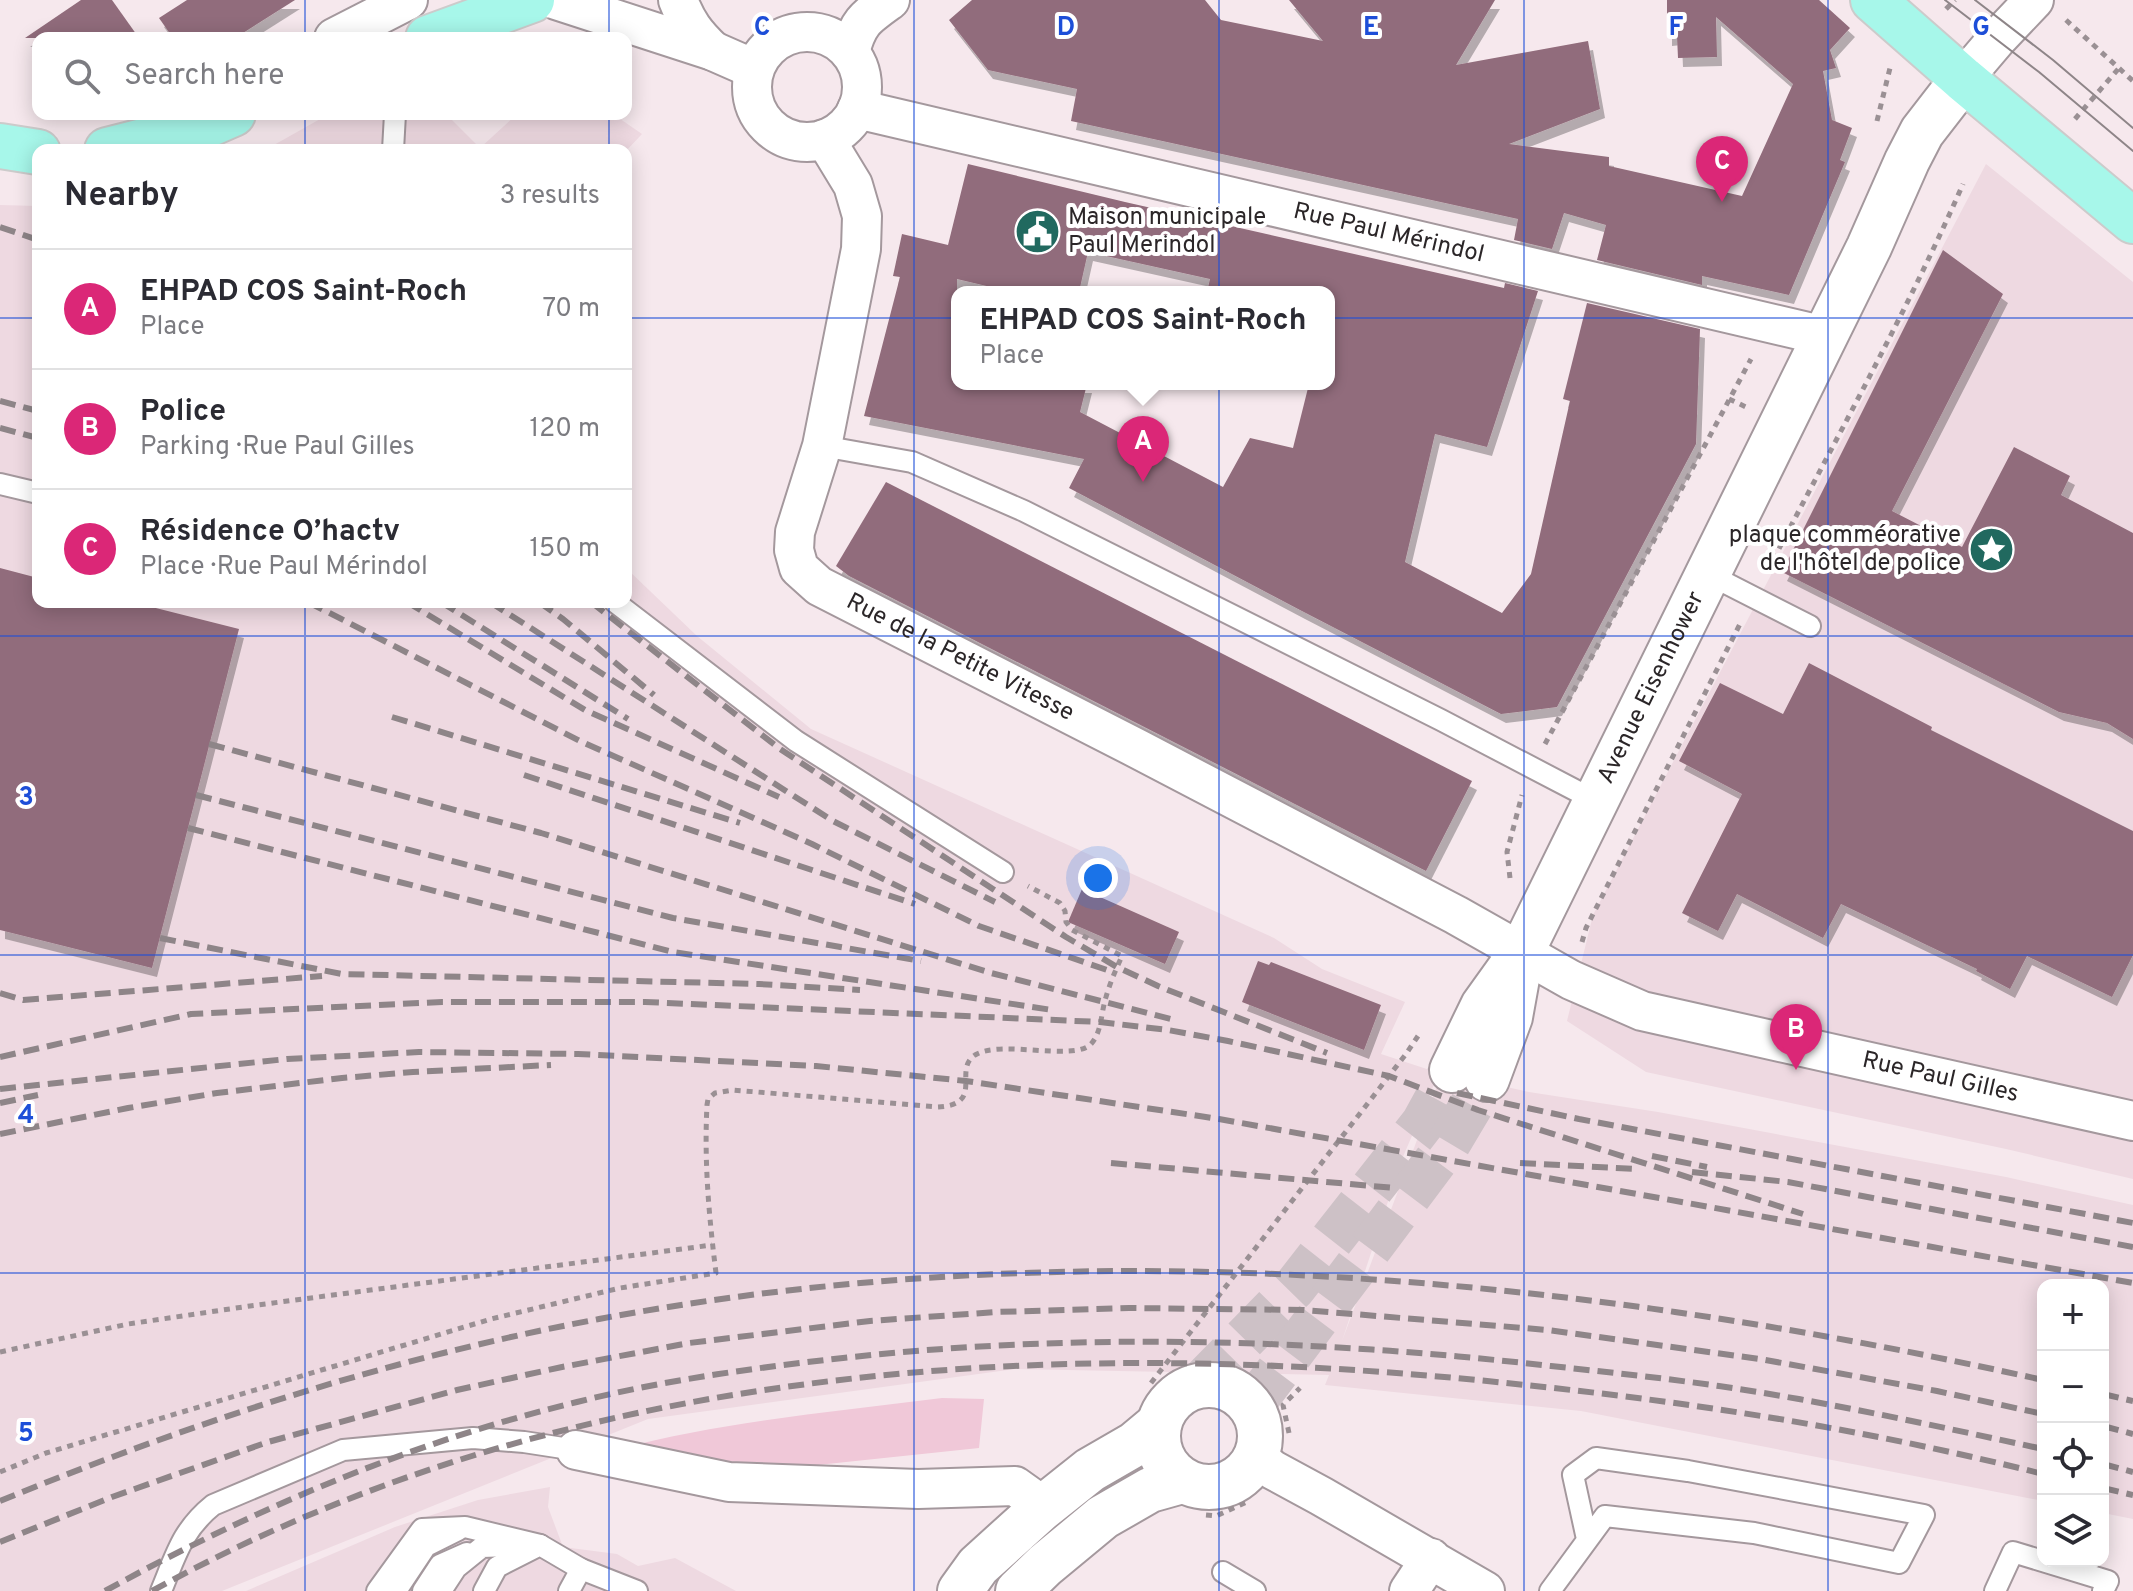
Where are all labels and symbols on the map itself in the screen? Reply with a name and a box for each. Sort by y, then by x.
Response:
text: C [754,12,770,45]
text: D [1057,12,1075,45]
text: E [1363,12,1379,45]
text: F [1669,12,1684,45]
text: G [1972,12,1990,45]
pin: C [1696,136,1748,202]
street label: Rue Paul Mérindol [1290,197,1487,271]
place label: Maison municipale Paul Merindol [1068,203,1266,261]
public building icon: Maison municipale Paul Merindol [1013,208,1061,256]
pin: A [1117,416,1169,482]
place label: plaque comméorative de l'hôtel de police [1729,521,1961,579]
place icon: plaque comméorative de l'hôtel de police [1968,526,2016,574]
street label: Rue de la Petite Vitesse [841,587,1079,729]
street label: Avenue Eisenhower [1592,587,1712,789]
text: 3 [18,782,34,815]
your location [1078,858,1118,898]
pin: B [1770,1004,1822,1070]
street label: Rue Paul Gilles [1859,1046,2021,1110]
text: 4 [18,1100,34,1133]
text: 5 [18,1418,34,1451]

